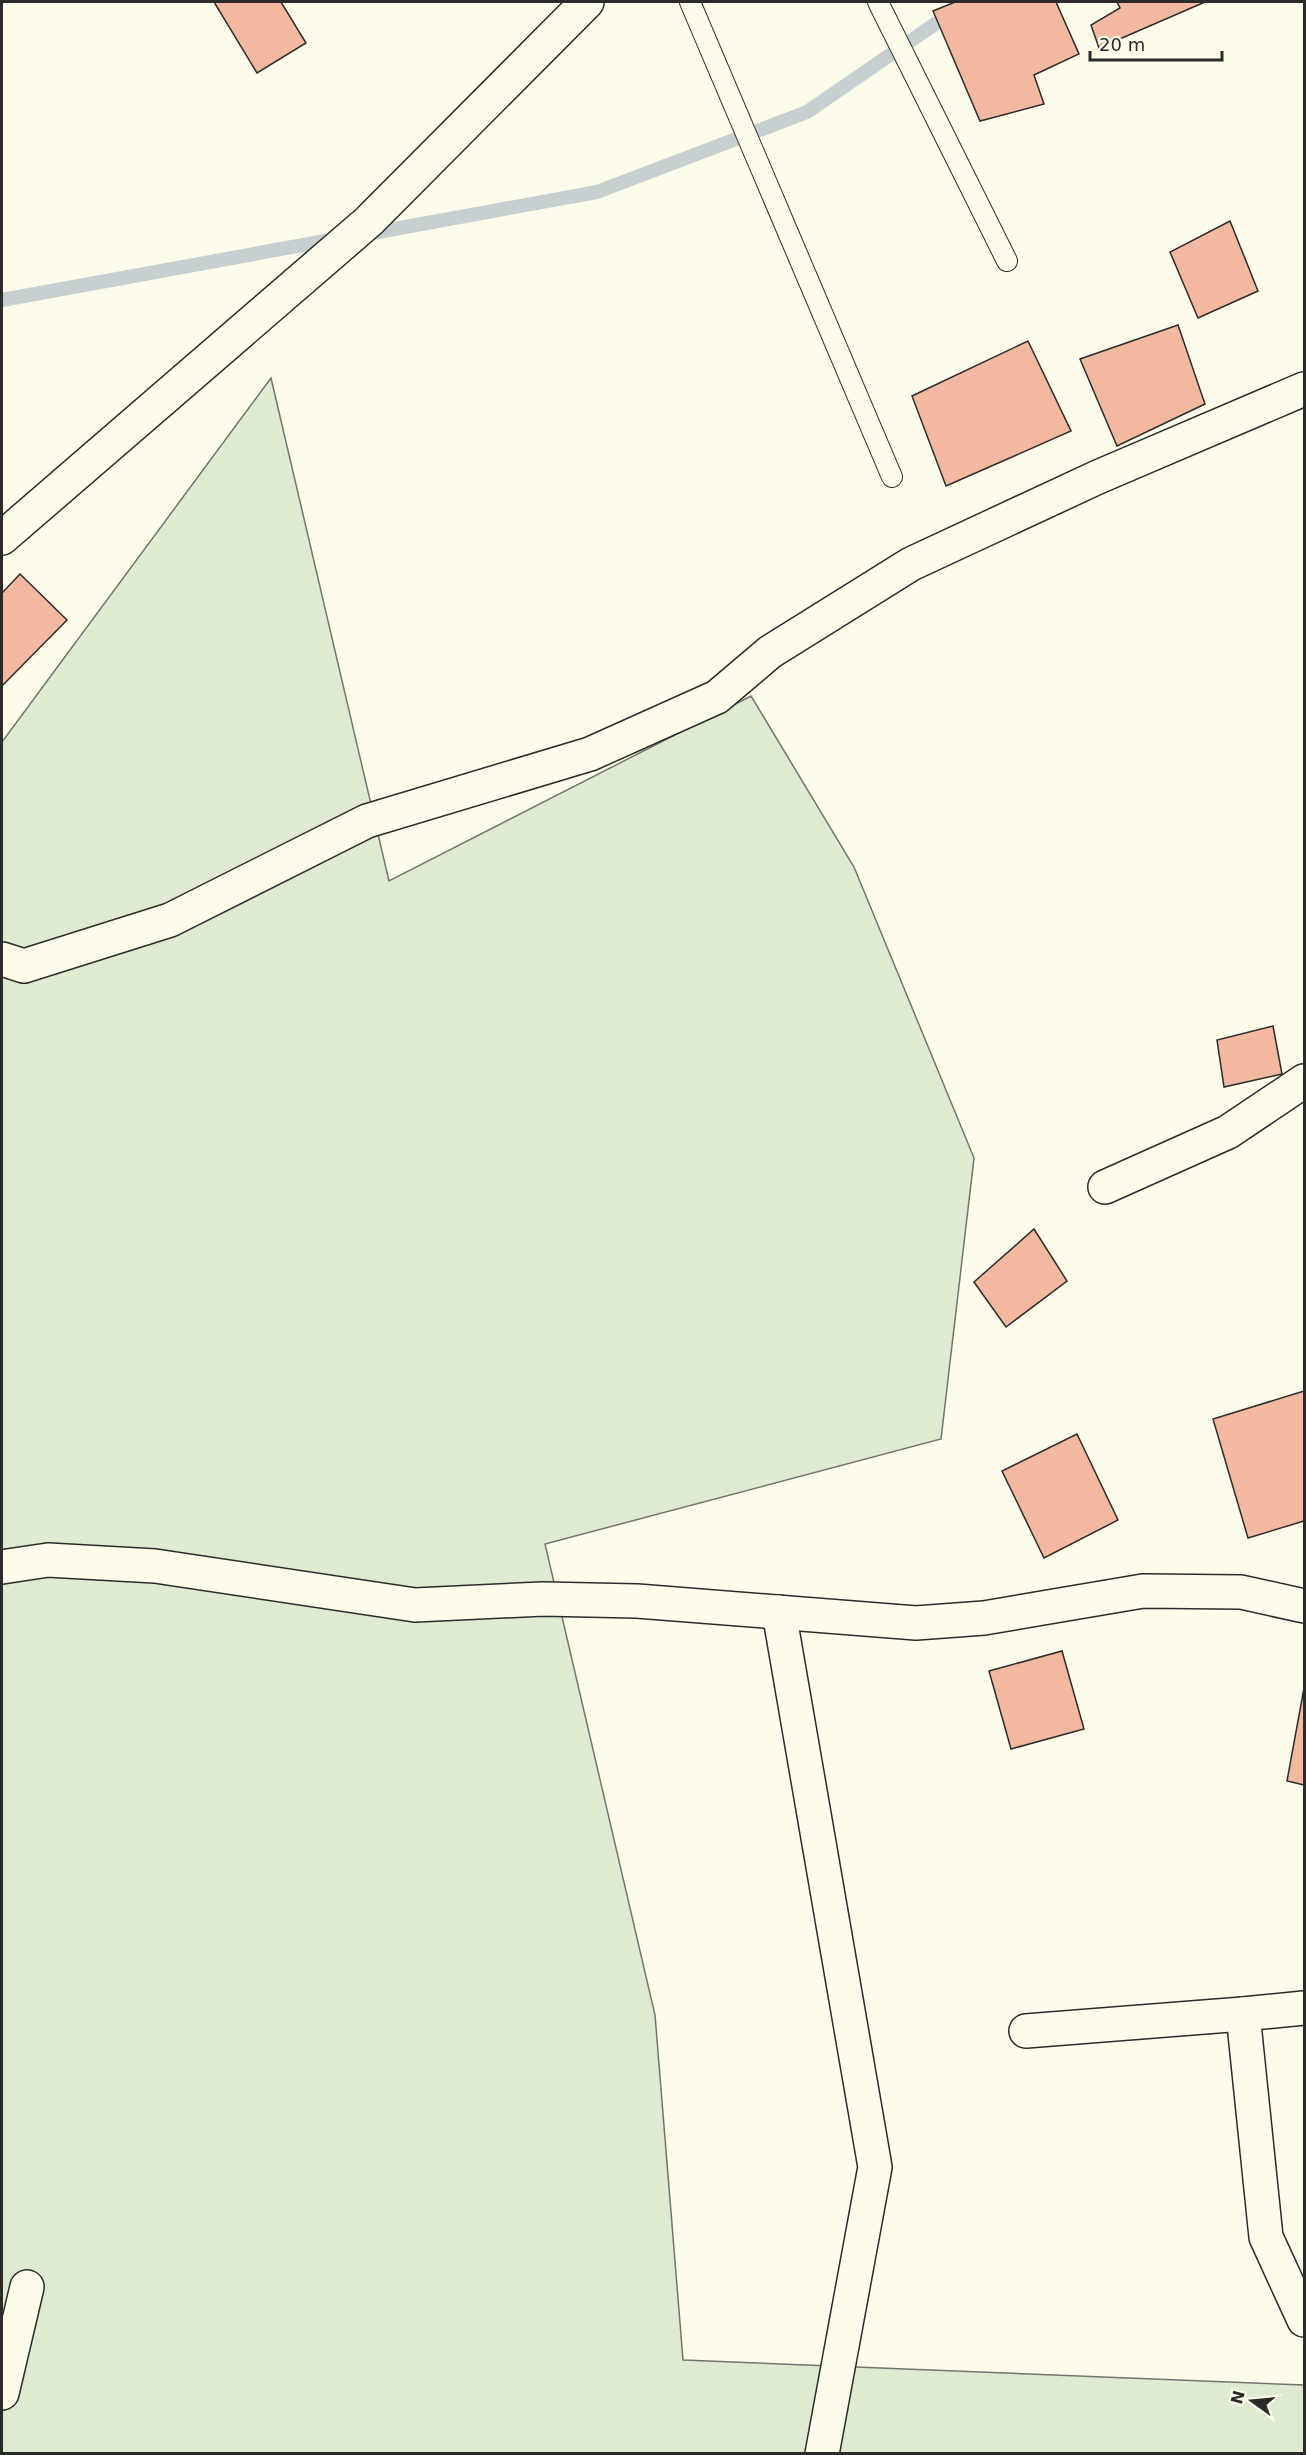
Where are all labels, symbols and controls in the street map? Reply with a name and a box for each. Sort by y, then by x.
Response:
scale bar [1090,24,1222,62]
text: 20 m [1099,34,1145,55]
north arrow [1222,2371,1282,2431]
text: N [1227,2388,1249,2406]

